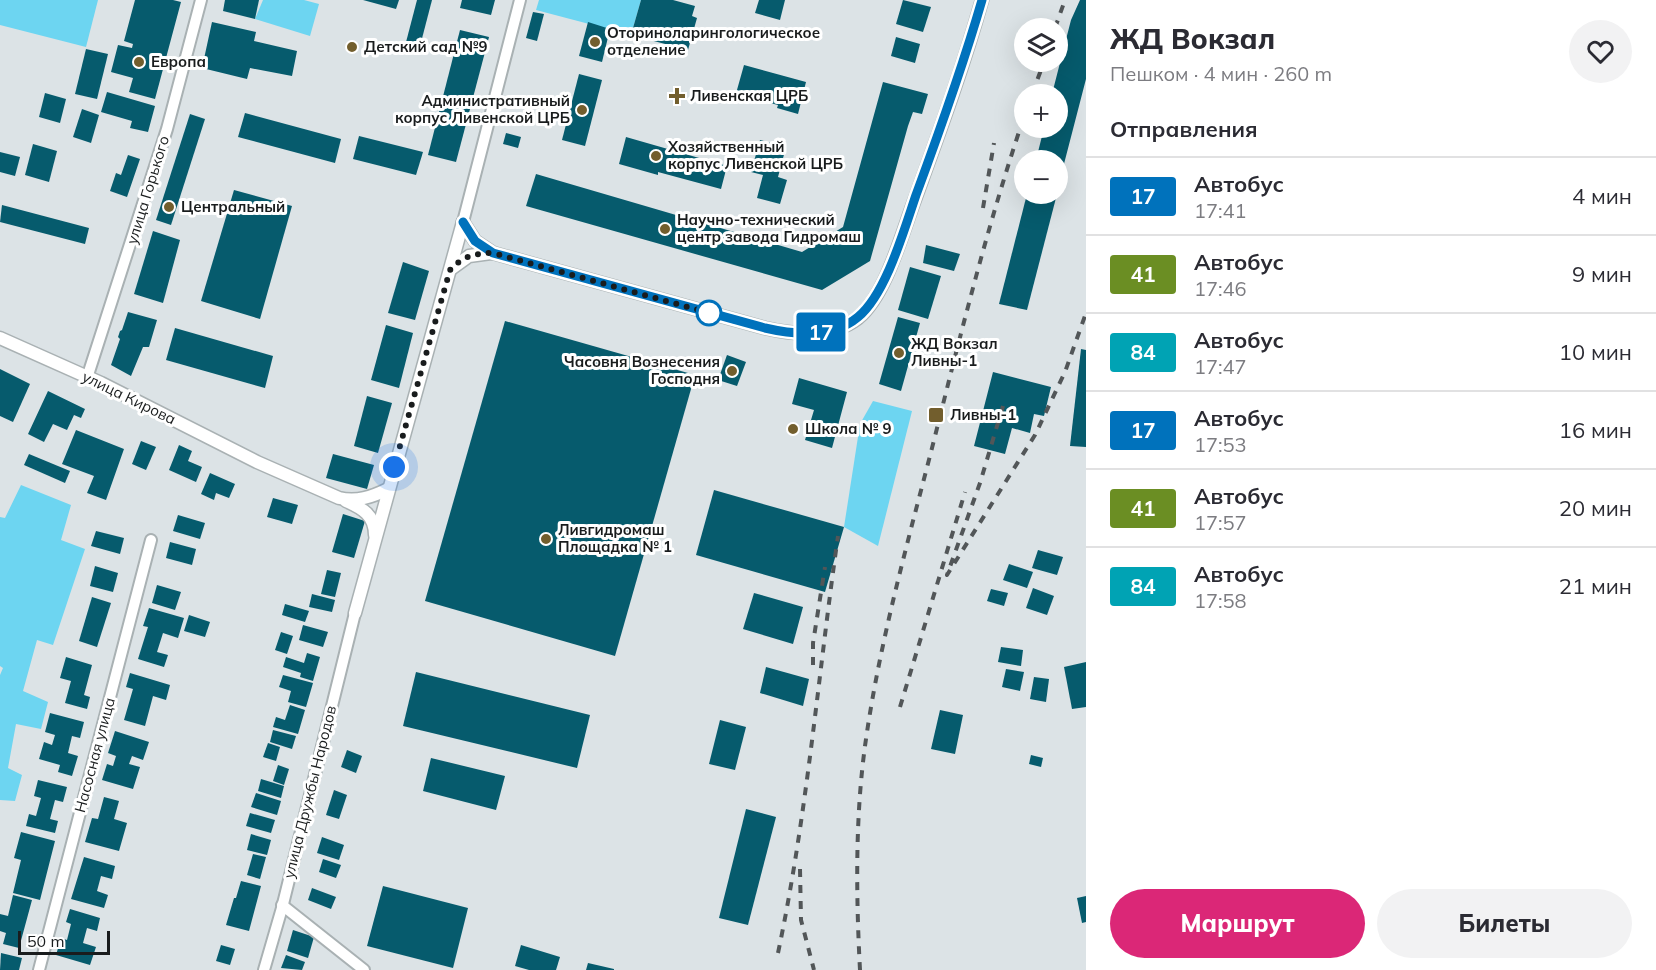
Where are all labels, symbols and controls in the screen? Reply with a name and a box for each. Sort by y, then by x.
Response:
map controls [1014,18,1068,204]
button: layers [1014,18,1068,72]
button: heart [1569,20,1632,83]
text: ЖД Вокзал [1110,21,1275,56]
place label: Оториноларингологическое отделение [607,23,820,59]
marker: Оториноларингологическое отделение [588,35,602,49]
place label: Детский сад №9 [364,37,487,56]
marker: Детский сад №9 [345,40,359,54]
place label: Европа [151,52,206,71]
marker: Европа [132,55,146,69]
text: Пешком · 4 мин · 260 m [1110,61,1332,86]
button: + [1014,84,1068,138]
place label: Ливенская ЦРБ [690,86,808,105]
marker: Ливенская ЦРБ [668,87,686,105]
place label: Административный корпус Ливенской ЦРБ [395,91,570,127]
marker: Административный корпус Ливенской ЦРБ [575,103,589,117]
text: Отправления [1110,115,1258,143]
street label: улица Горького [122,133,173,246]
place label: Хозяйственный корпус Ливенской ЦРБ [667,137,843,173]
marker: Хозяйственный корпус Ливенской ЦРБ [649,149,663,163]
button: − [1014,150,1068,204]
text: Автобус [1194,170,1284,198]
text: 4 мин [1572,182,1632,210]
text: 17 [1130,183,1156,209]
place label: Центральный [181,197,285,216]
text: 17:41 [1194,198,1247,223]
marker: Центральный [162,200,176,214]
place label: Научно-технический центр завода Гидромаш [677,210,861,246]
marker: Научно-технический центр завода Гидромаш [658,222,672,236]
text: Автобус [1194,248,1284,276]
text: 9 мин [1572,260,1632,288]
text: 41 [1130,261,1156,287]
text: 17:46 [1194,276,1247,301]
unlabelled marker [696,300,722,326]
line badge: 17 [794,312,848,352]
text: 17 [808,319,834,345]
text: Автобус [1194,326,1284,354]
place label: ЖД Вокзал Ливны-1 [911,334,998,370]
text: 10 мин [1559,338,1632,366]
text: 84 [1130,339,1156,365]
marker: ЖД Вокзал Ливны-1 [892,346,906,360]
place label: Часовня Вознесения Господня [564,352,720,388]
text: 17:47 [1194,354,1247,379]
marker: Часовня Вознесения Господня [725,364,739,378]
street label: улица Кирова [79,367,179,428]
text: Автобус [1194,404,1284,432]
place label: Ливны-1 [950,405,1016,424]
marker: Ливны-1 [927,406,945,424]
text: 16 мин [1559,416,1632,444]
text: 17 [1130,417,1156,443]
place label: Школа № 9 [805,419,892,438]
marker: Школа № 9 [786,422,800,436]
text: 17:53 [1194,432,1247,457]
your location [379,452,409,482]
text: Автобус [1194,482,1284,510]
text: 20 мин [1559,494,1632,522]
text: 41 [1130,495,1156,521]
text: 17:57 [1194,510,1247,535]
place label: Ливгидромаш Площадка № 1 [558,520,672,556]
marker: Ливгидромаш Площадка № 1 [539,532,553,546]
text: Автобус [1194,560,1284,588]
text: 21 мин [1559,572,1632,600]
text: 84 [1130,573,1156,599]
text: 17:58 [1194,588,1247,613]
street label: Насосная улица [70,695,119,815]
street label: улица Дружбы Народов [279,703,340,880]
button: Маршрут [1110,889,1365,958]
button: Билеты [1377,889,1632,958]
scale bar [18,928,110,956]
text: 50 m [27,931,64,951]

